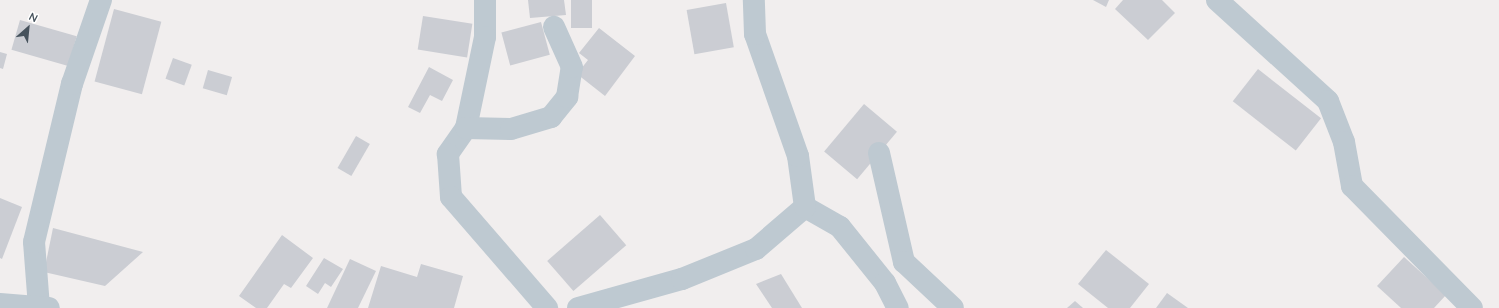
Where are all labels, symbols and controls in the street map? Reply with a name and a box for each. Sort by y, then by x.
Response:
north arrow [8,8,48,48]
text: N [27,9,40,25]

